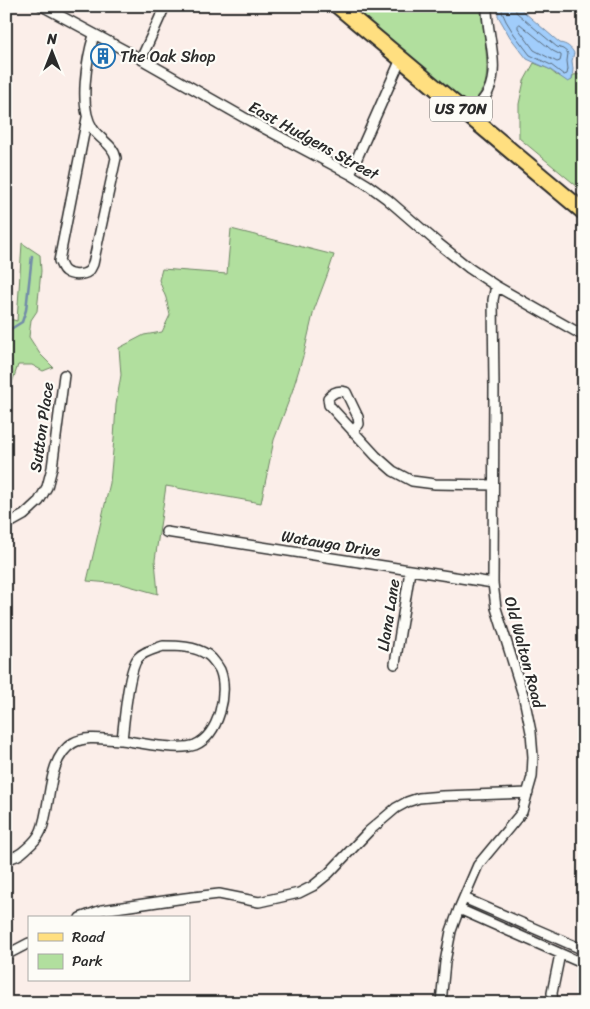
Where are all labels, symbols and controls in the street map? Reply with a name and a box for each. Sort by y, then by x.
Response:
text: N [46,27,57,52]
north arrow [28,28,78,78]
place label: The Oak Shop [120,42,216,71]
building icon: The Oak Shop [90,43,116,69]
street label: East Hudgens Street [243,93,385,189]
road number: US 70N [430,96,492,122]
street label: Sutton Place [21,380,62,474]
street label: Watauga Drive [279,521,383,566]
street label: Llana Lane [368,577,409,653]
street label: Old Walton Road [496,593,554,713]
legend [28,916,190,982]
text: Road [72,924,105,950]
text: Park [72,948,103,974]

